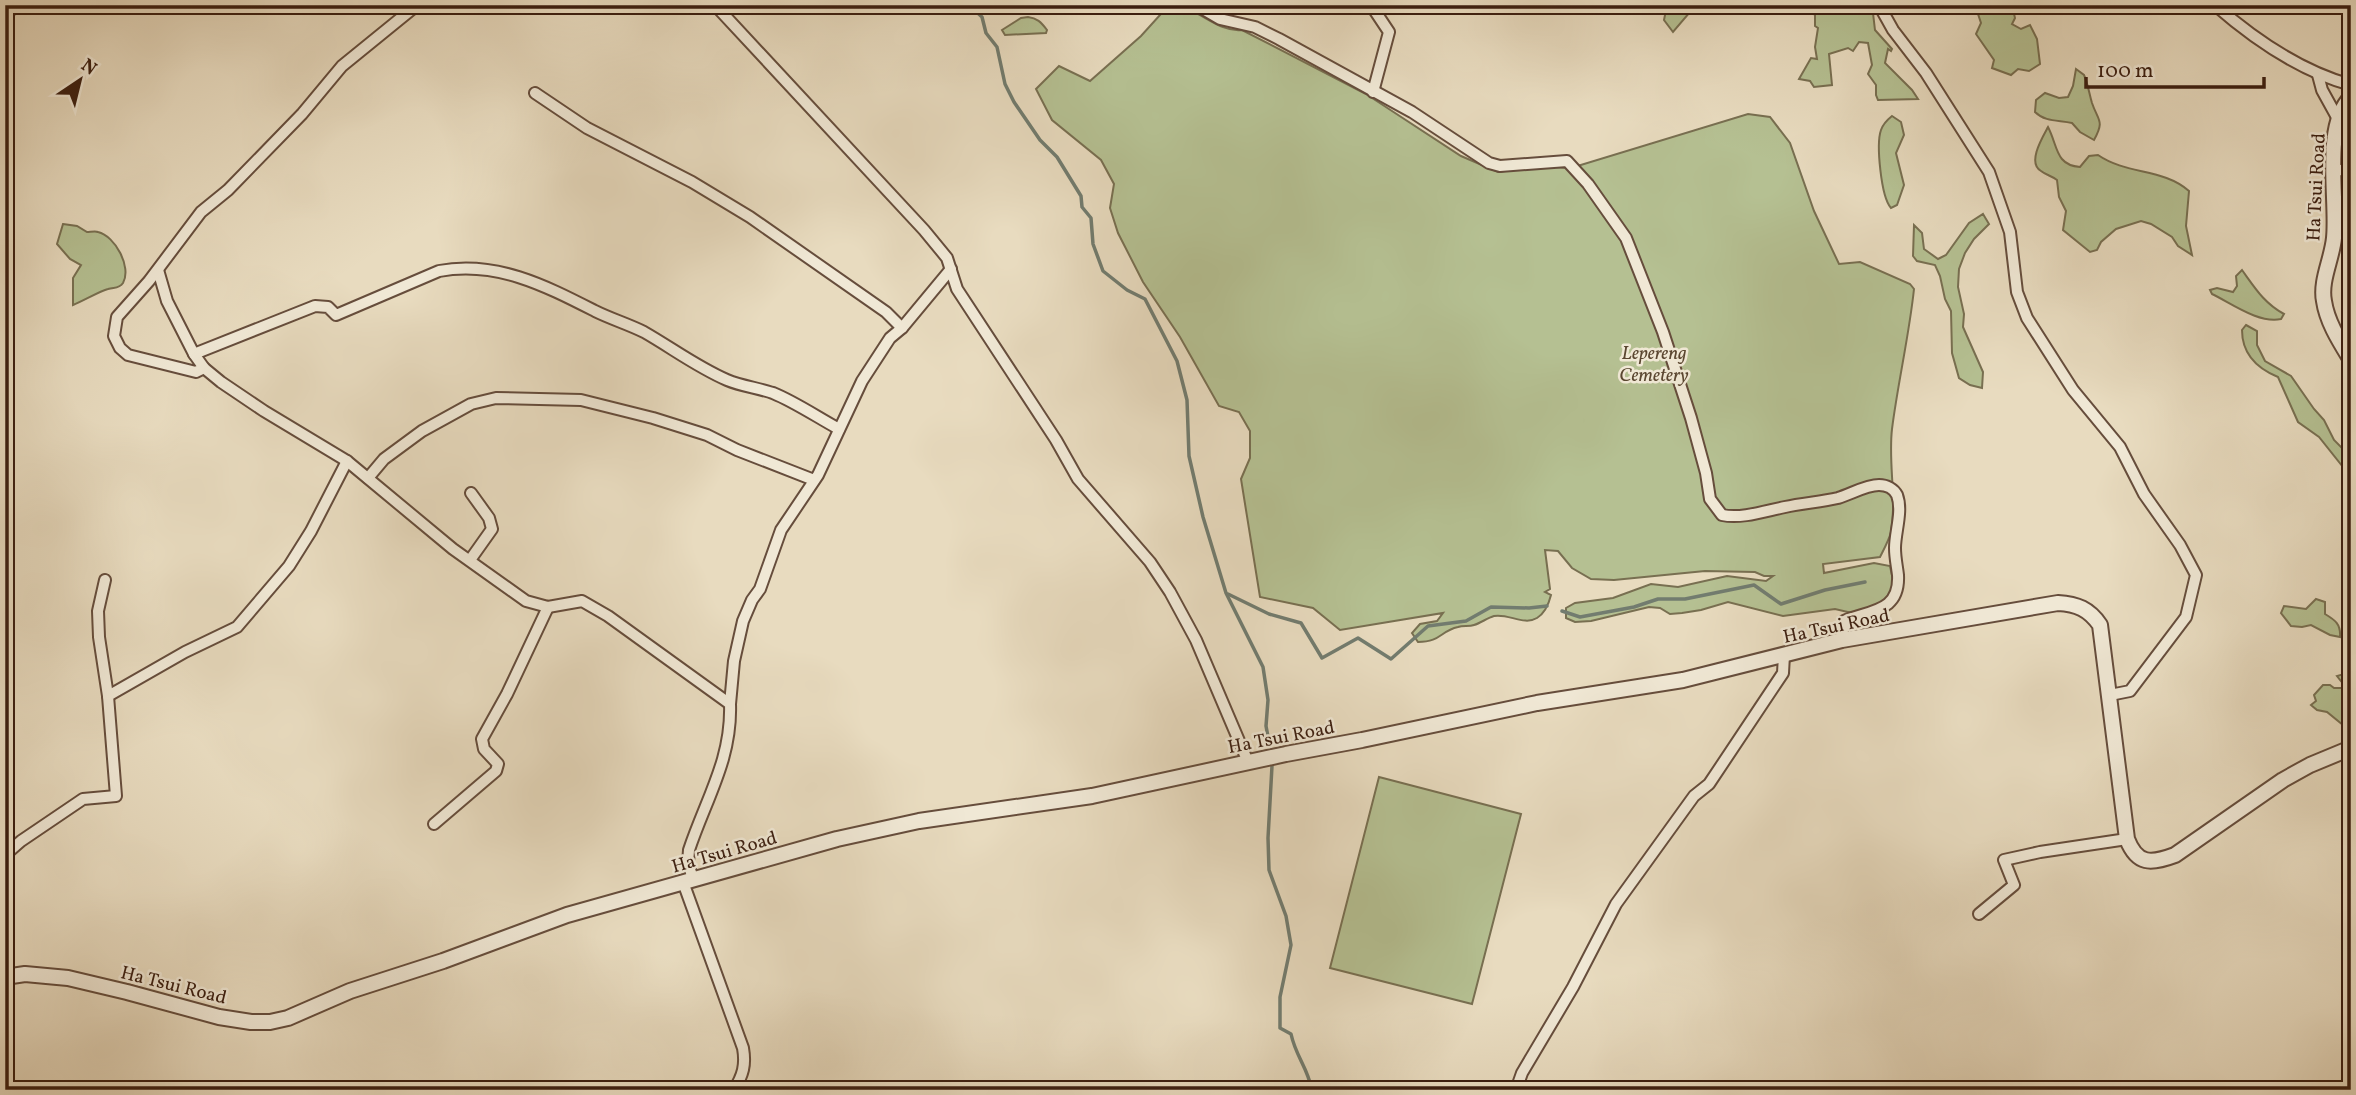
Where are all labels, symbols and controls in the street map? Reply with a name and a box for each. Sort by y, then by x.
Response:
north arrow [46,46,116,116]
scale bar [2086,46,2265,90]
text: N [75,53,102,82]
text: 100 m [2097,57,2154,86]
street label: Ha Tsui Road [2301,132,2333,242]
park label: Lepereng Cemetery [1619,341,1689,389]
street label: Ha Tsui Road [1781,603,1892,651]
street label: Ha Tsui Road [1226,715,1337,761]
street label: Ha Tsui Road [669,825,780,880]
street label: Ha Tsui Road [118,960,229,1012]

